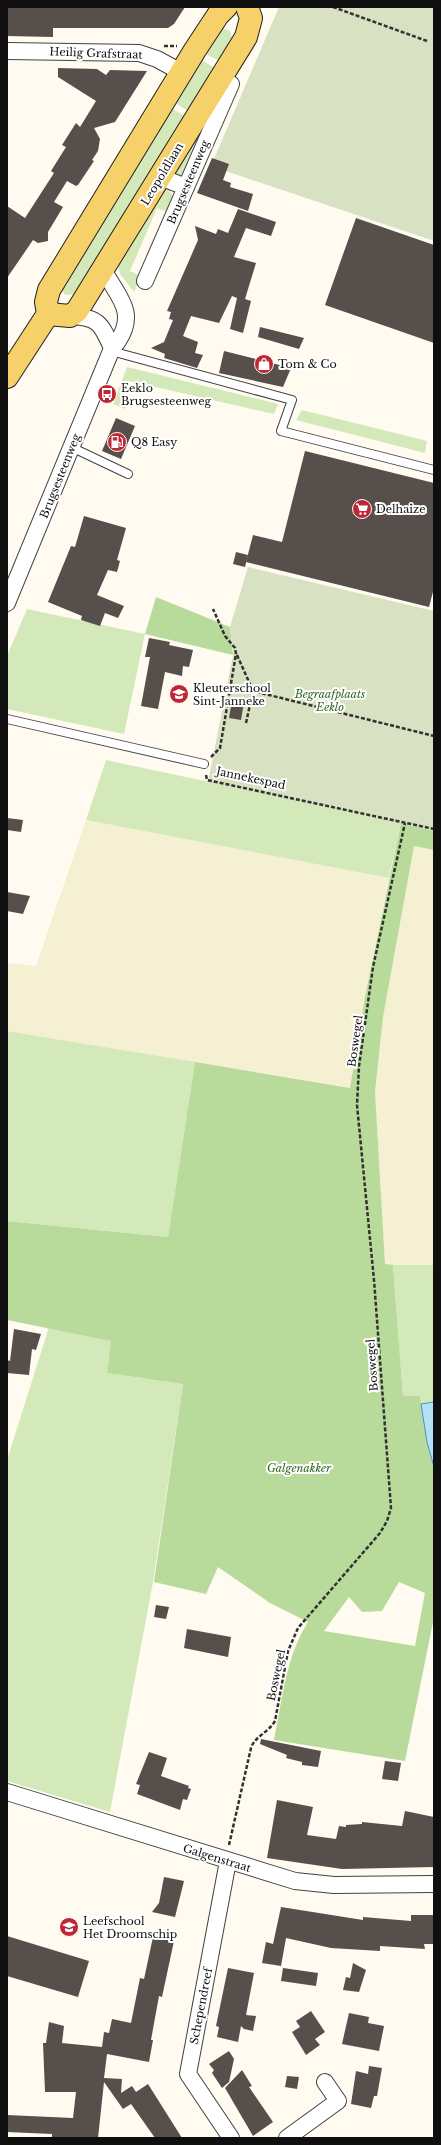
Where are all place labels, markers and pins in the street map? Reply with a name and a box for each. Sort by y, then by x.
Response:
shop icon: Tom & Co [253,353,275,375]
place label: Tom & Co [278,357,337,371]
place label: Eeklo Brugsesteenweg [121,381,212,408]
bus stop icon: Eeklo Brugsesteenweg [96,383,118,405]
fuel station icon: Q8 Easy [106,431,128,453]
place label: Q8 Easy [131,435,177,449]
supermarket icon: Delhaize [351,498,373,520]
place label: Delhaize [376,502,425,516]
place label: Kleuterschool Sint-Janneke [193,681,271,708]
school or university icon: Kleuterschool Sint-Janneke [168,683,190,705]
place label: Leefschool Het Droomschip [83,1914,177,1941]
school or university icon: Leefschool Het Droomschip [58,1916,80,1938]

